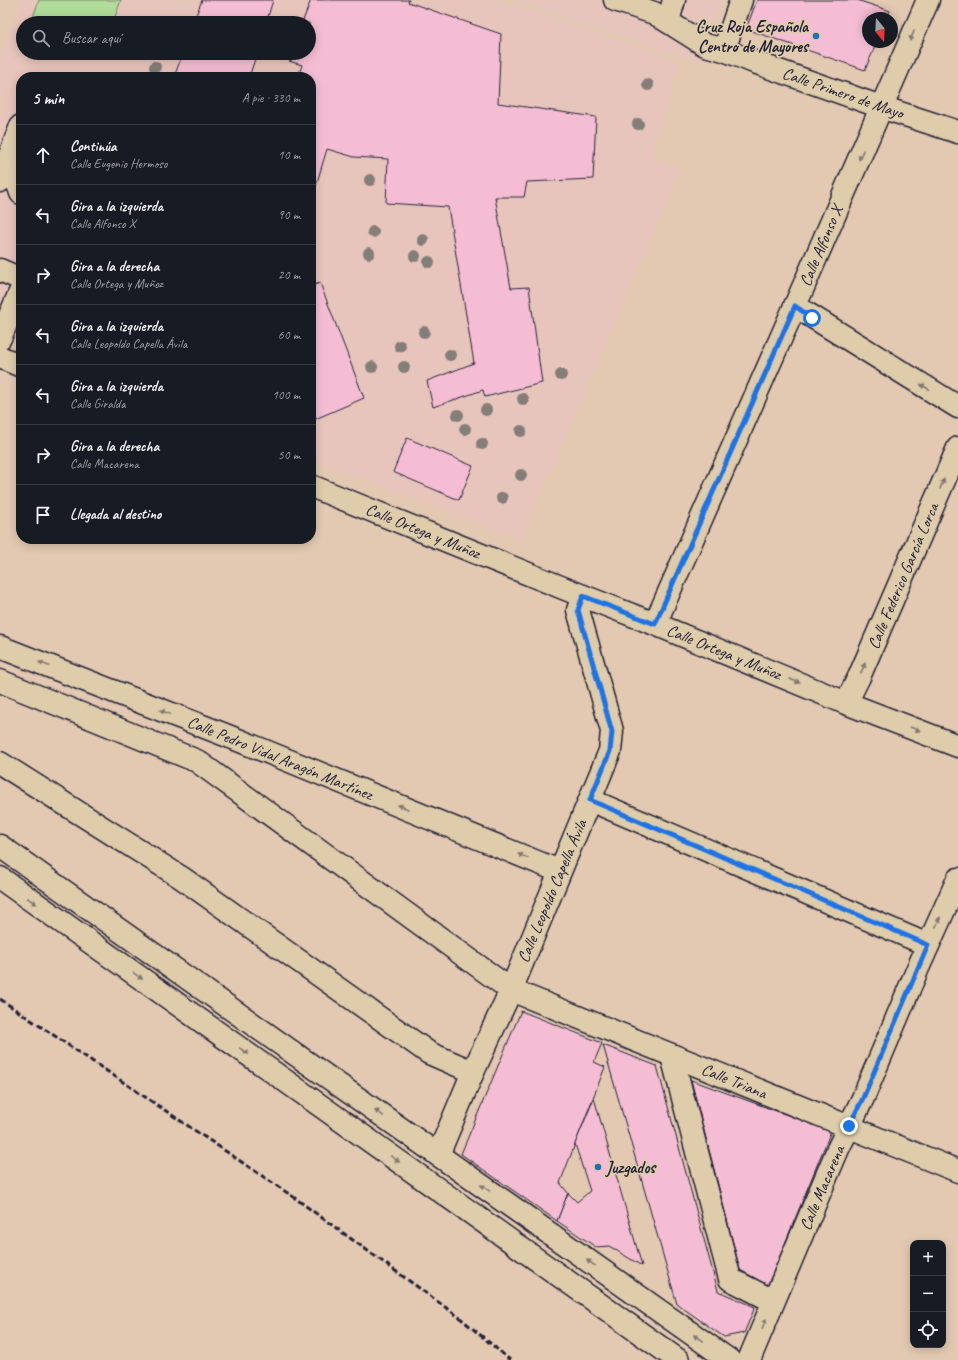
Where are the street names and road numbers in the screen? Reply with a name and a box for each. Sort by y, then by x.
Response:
street label: Calle Primero de Mayo [780,62,908,124]
street label: Calle Alfonso X [795,200,849,290]
street label: Calle Ortega y Muñoz [363,498,485,564]
street label: Calle Federico García Lorca [863,498,944,652]
street label: Calle Ortega y Muñoz [664,619,786,685]
street label: Calle Pedro Vidal Aragón Martínez [184,711,377,805]
street label: Calle Leopoldo Capella Ávila [511,815,592,966]
street label: Calle Triana [698,1058,771,1104]
street label: Calle Macarena [795,1141,850,1234]

